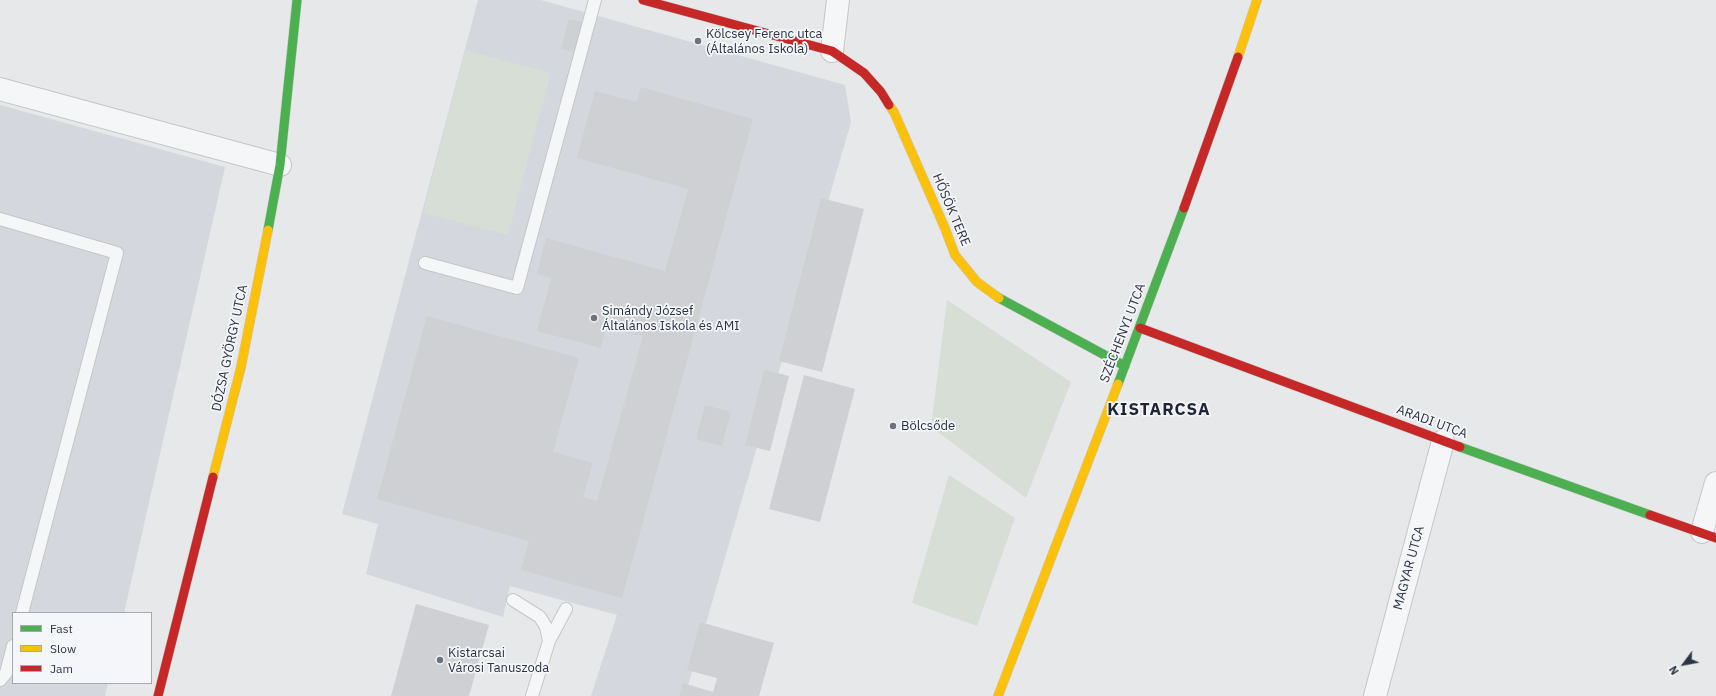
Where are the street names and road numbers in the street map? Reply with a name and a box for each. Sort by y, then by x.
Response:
street label: HŐSÖK TERE [929,171,973,249]
street label: SZÉCHENYI UTCA [1097,281,1149,385]
street label: DÓZSA GYÖRGY UTCA [209,283,251,413]
street label: ARADI UTCA [1394,402,1470,442]
street label: MAGYAR UTCA [1390,524,1428,612]

